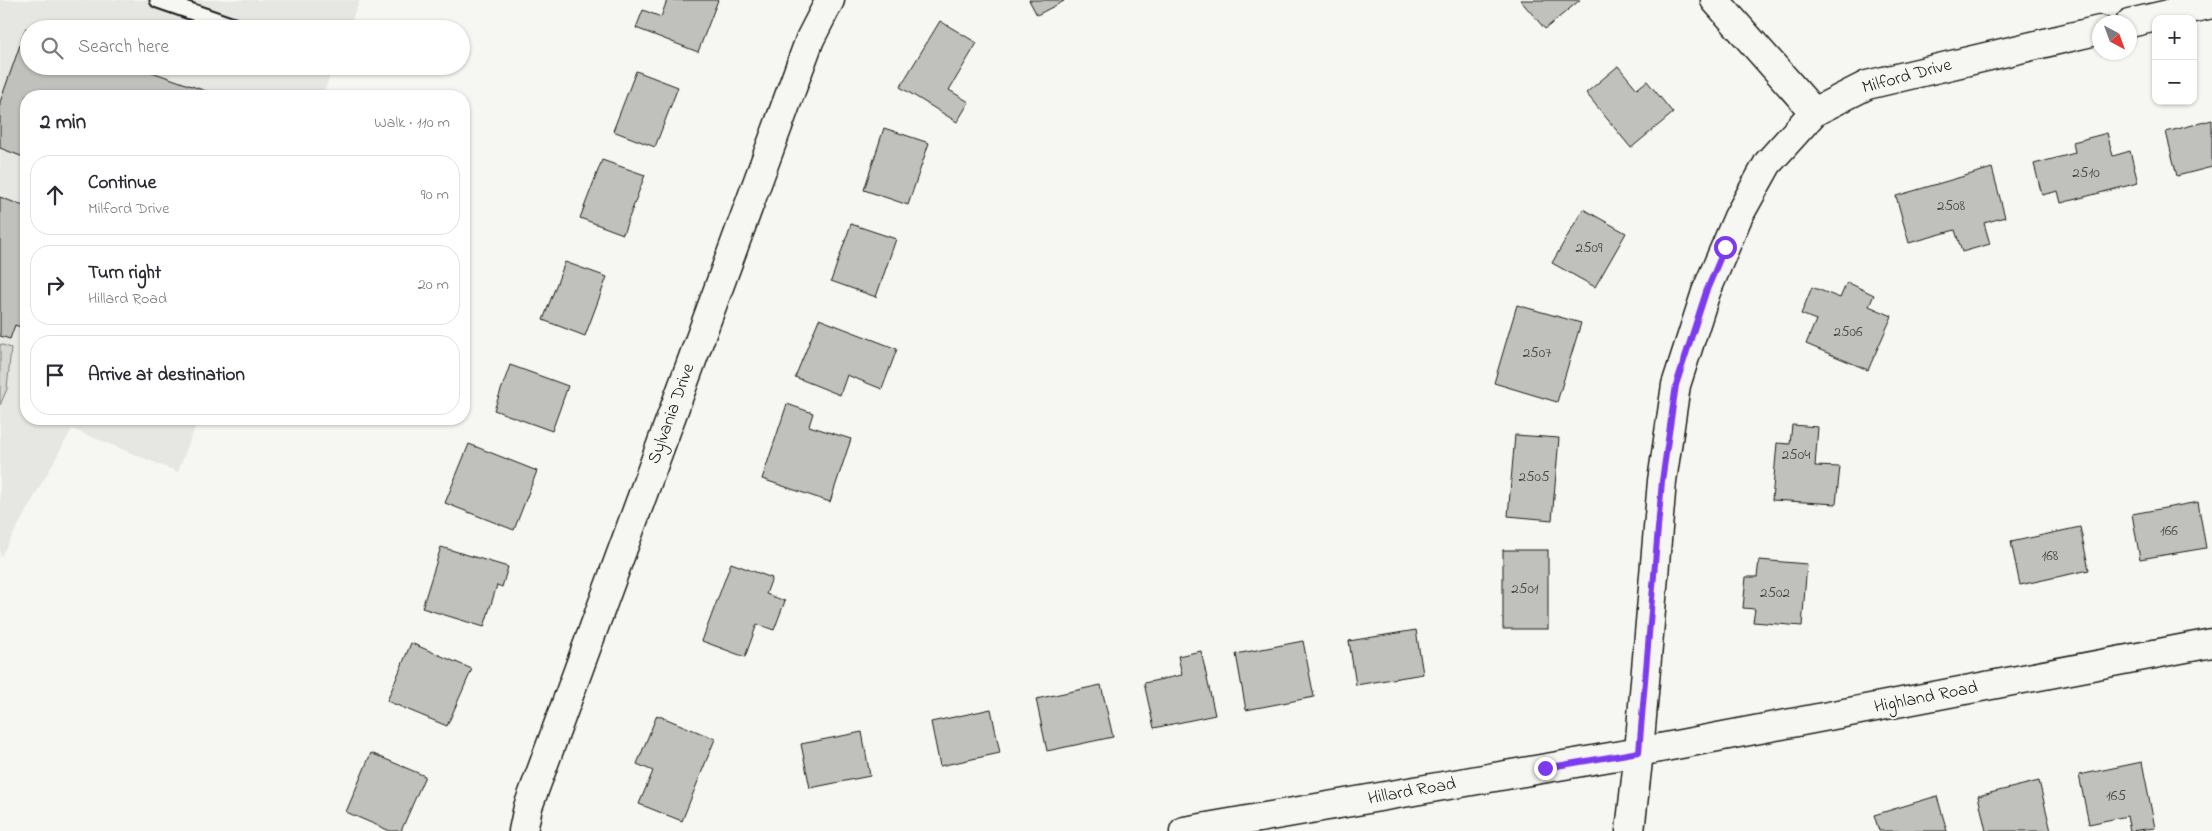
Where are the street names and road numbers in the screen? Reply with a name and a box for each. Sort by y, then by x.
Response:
street label: Milford Drive [1859,52,1956,101]
street label: Sylvania Drive [642,359,703,468]
street label: Highland Road [1872,675,1980,722]
street label: Hillard Road [1366,771,1458,813]

